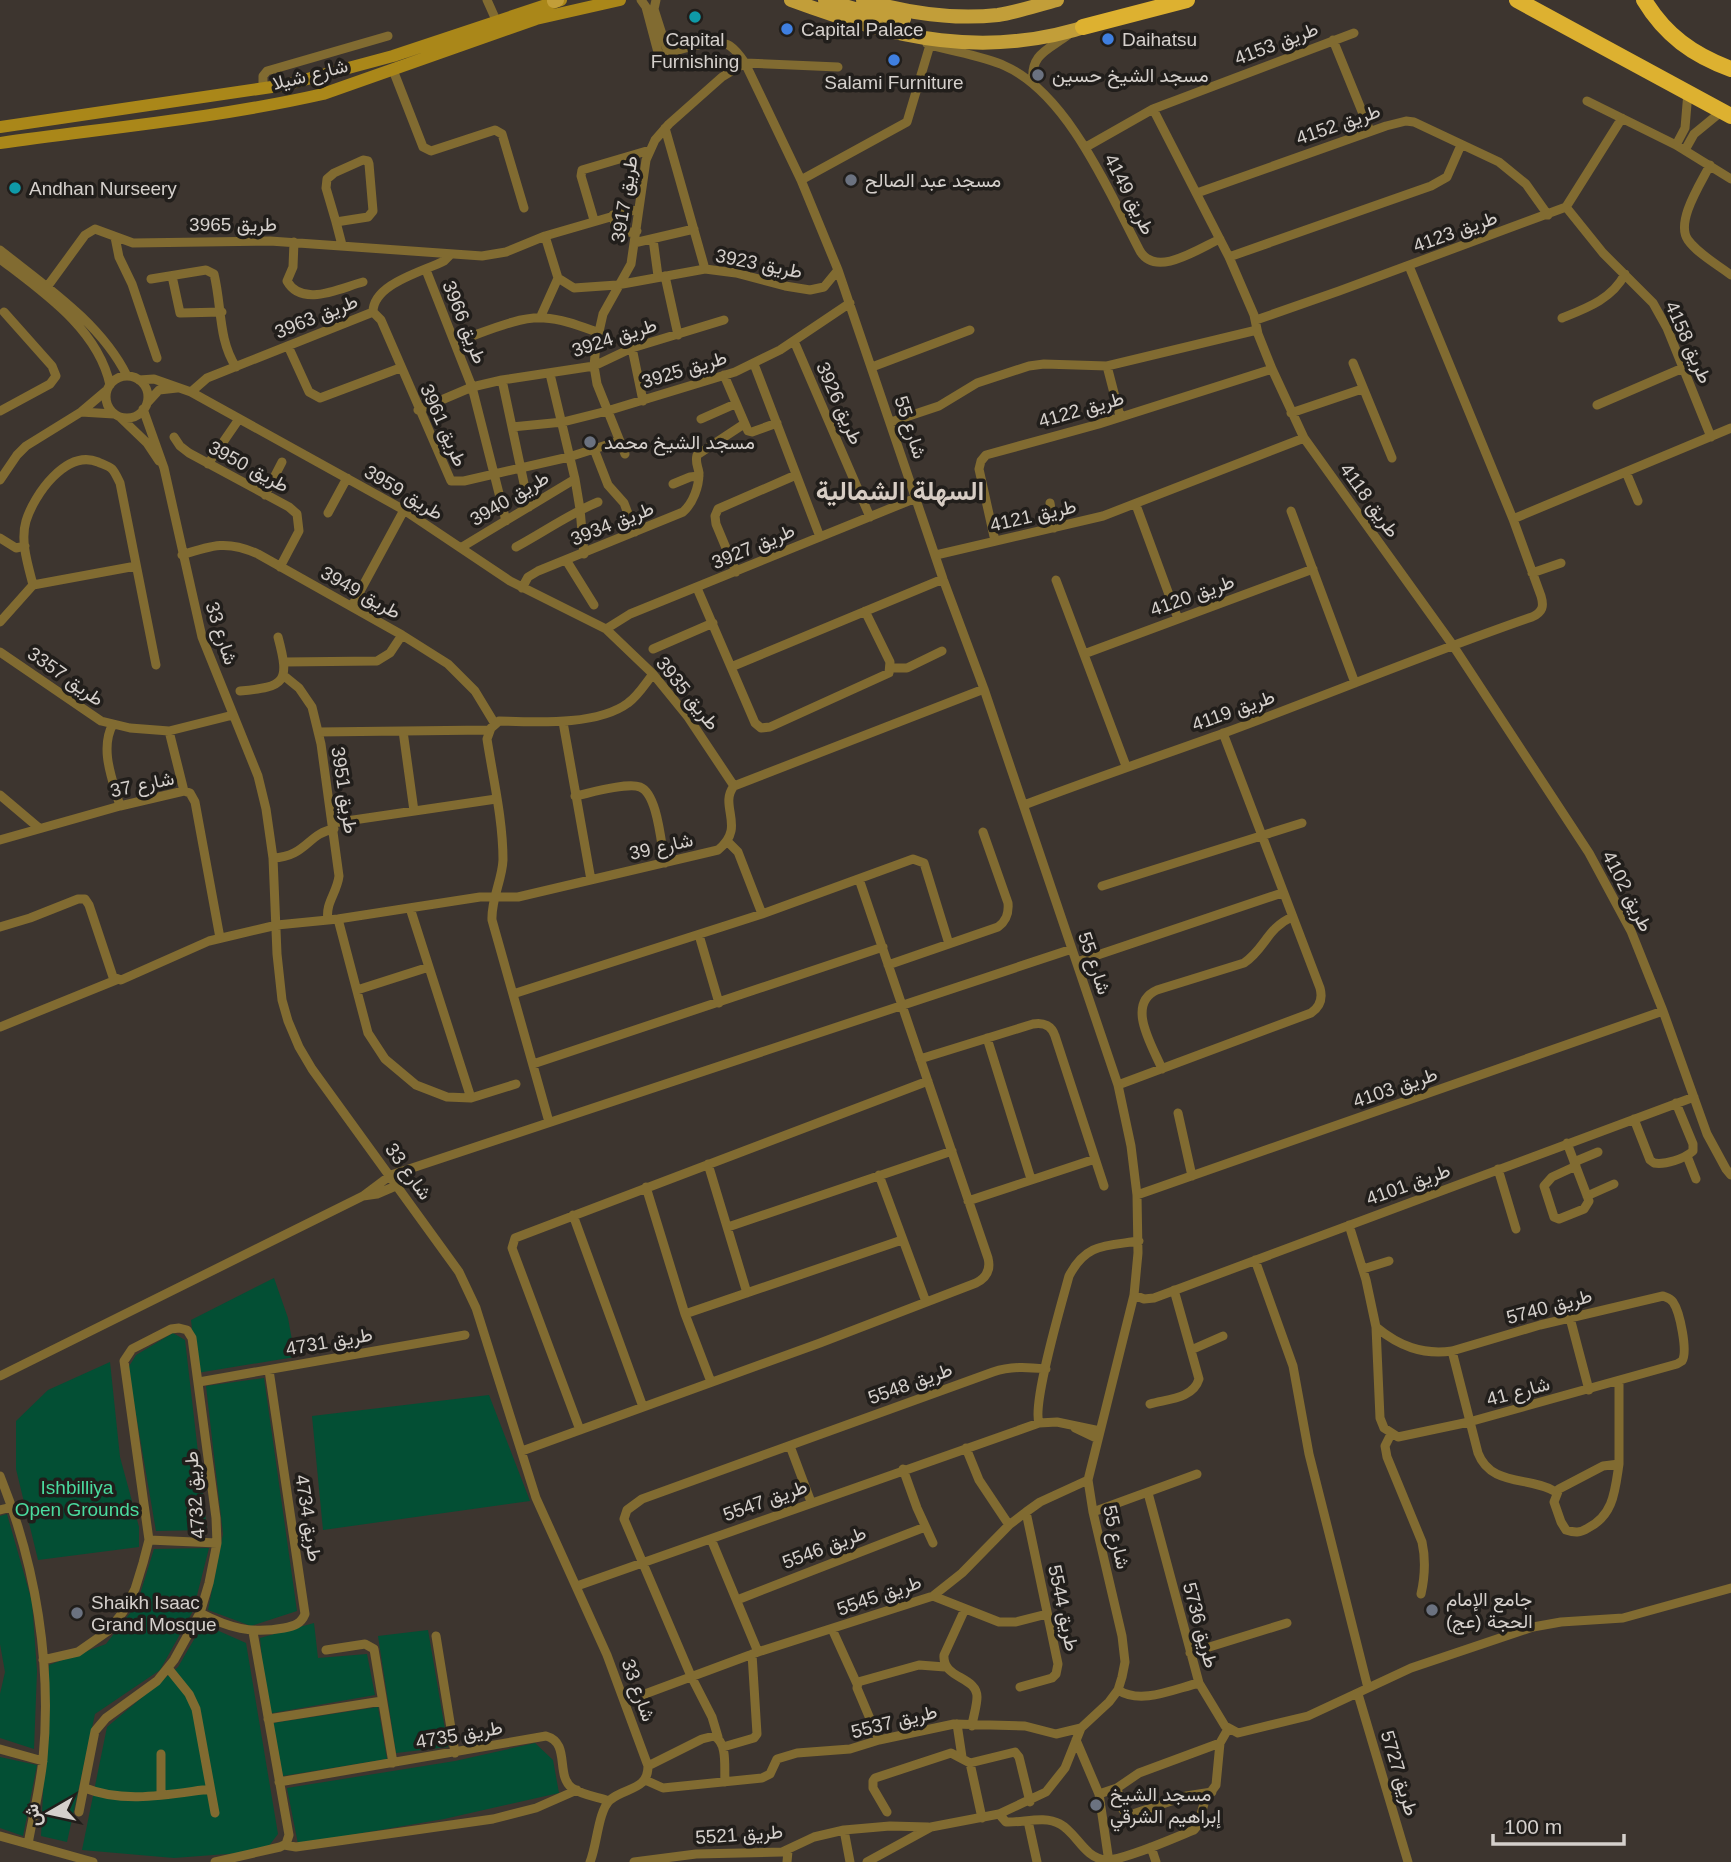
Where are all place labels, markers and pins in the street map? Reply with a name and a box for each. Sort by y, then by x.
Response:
marker: Capital Furnishing [687,9,703,25]
place label: Capital Palace [801,19,924,40]
marker: Capital Palace [779,21,795,37]
place label: Capital Furnishing [651,29,739,72]
place label: Daihatsu [1122,29,1197,50]
marker: Daihatsu [1100,31,1116,47]
marker: Salami Furniture [886,52,902,68]
place label: مسجد الشيخ حسين [1052,65,1209,89]
marker: مسجد الشيخ حسين [1030,67,1046,83]
place label: Salami Furniture [824,72,964,93]
place label: مسجد عبد الصالح [865,170,1001,194]
marker: مسجد عبد الصالح [843,172,859,188]
place label: Andhan Nurseery [29,178,177,199]
marker: Andhan Nurseery [7,180,23,196]
place label: مسجد الشيخ محمد [604,432,755,456]
marker: مسجد الشيخ محمد [582,434,598,450]
place label: جامع الإمام الحجة (عج) [1446,1589,1533,1635]
place label: Shaikh Isaac Grand Mosque [91,1592,217,1635]
marker: جامع الإمام الحجة (عج) [1424,1602,1440,1618]
marker: Shaikh Isaac Grand Mosque [69,1605,85,1621]
place label: مسجد الشيخ إبراهيم الشرقي [1110,1784,1221,1832]
marker: مسجد الشيخ إبراهيم الشرقي [1088,1797,1104,1813]

